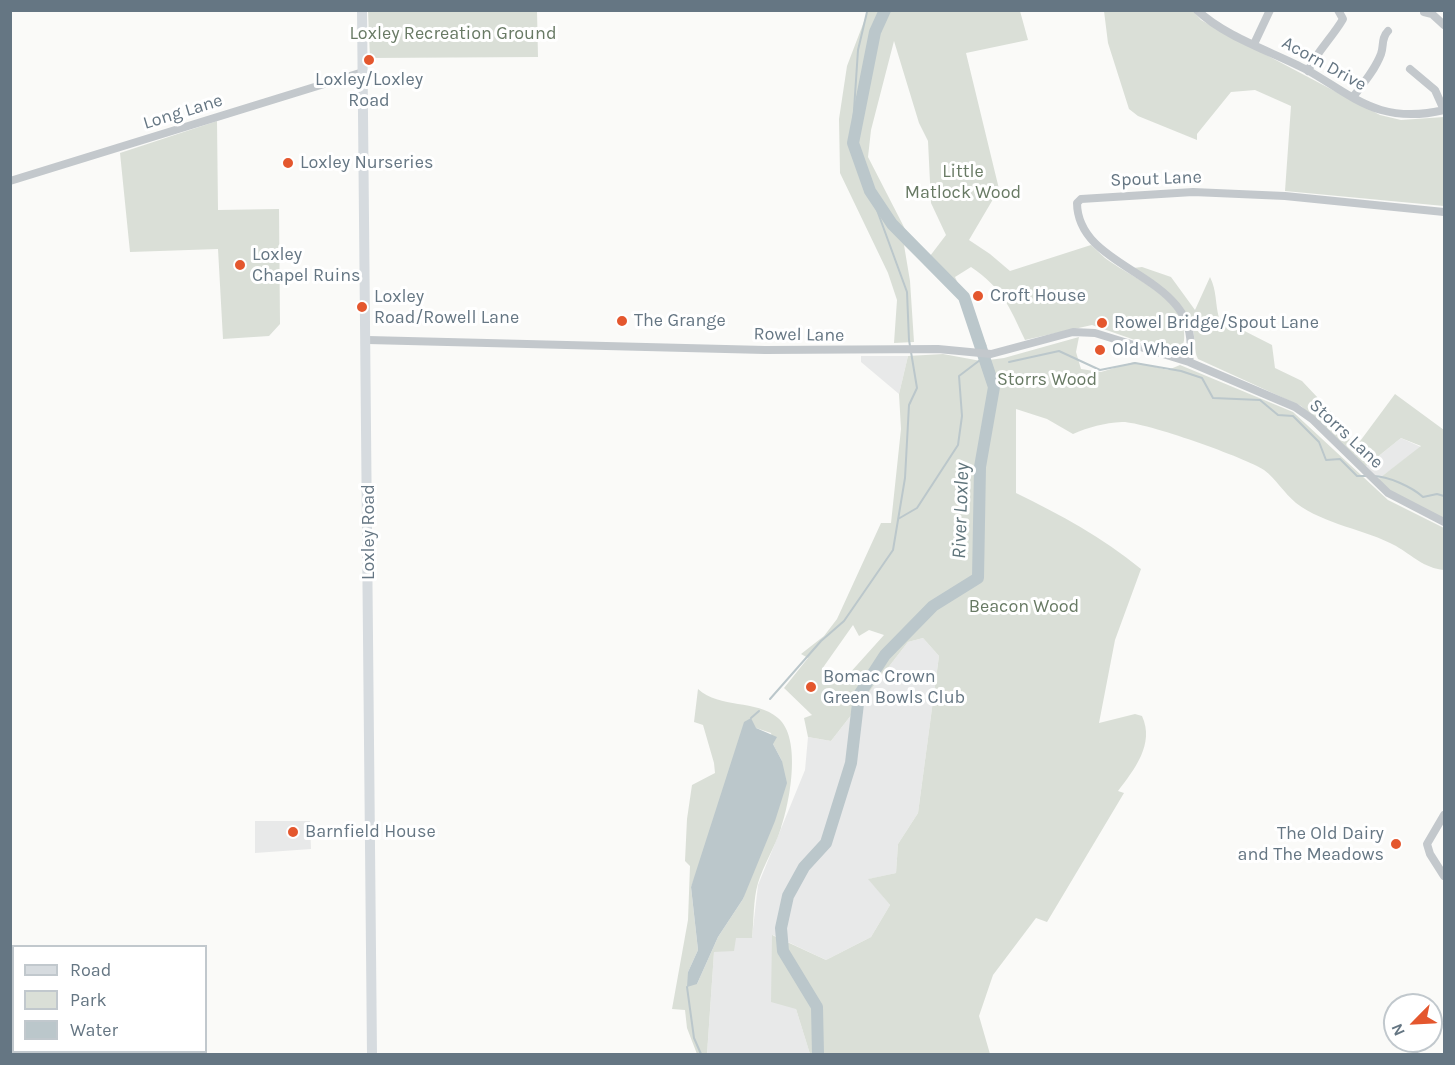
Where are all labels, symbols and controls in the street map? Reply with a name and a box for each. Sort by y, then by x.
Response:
park label: Loxley Recreation Ground [349,23,557,45]
street label: Acorn Drive [1278,32,1370,96]
marker: Loxley/Loxley Road [362,53,376,67]
place label: Loxley/Loxley Road [315,69,423,112]
street label: Long Lane [141,90,225,134]
place label: Loxley Nurseries [300,152,433,174]
marker: Loxley Nurseries [281,156,295,170]
park label: Little Matlock Wood [905,161,1021,204]
street label: Spout Lane [1110,167,1202,191]
place label: Loxley Chapel Ruins [252,244,360,286]
marker: Loxley Chapel Ruins [233,258,247,272]
place label: Croft House [990,285,1086,307]
place label: Loxley Road/Rowell Lane [374,286,519,328]
marker: Croft House [971,289,985,303]
marker: Loxley Road/Rowell Lane [355,300,369,314]
place label: The Grange [634,310,726,332]
place label: Rowel Bridge/Spout Lane [1114,312,1319,334]
marker: The Grange [615,314,629,328]
marker: Rowel Bridge/Spout Lane [1095,316,1109,330]
street label: Rowel Lane [753,323,845,347]
place label: Old Wheel [1112,339,1194,361]
marker: Old Wheel [1093,343,1107,357]
park label: Storrs Wood [997,369,1097,391]
street label: Storrs Lane [1305,395,1387,473]
water label: River Loxley [947,462,975,560]
street label: Loxley Road [358,484,380,580]
park label: Beacon Wood [969,596,1079,618]
place label: Bomac Crown Green Bowls Club [823,666,965,708]
marker: Bomac Crown Green Bowls Club [804,680,818,694]
place label: Barnfield House [305,821,436,843]
place label: The Old Dairy and The Meadows [1237,823,1384,866]
marker: Barnfield House [286,825,300,839]
marker: The Old Dairy and The Meadows [1389,837,1403,851]
legend [12,945,207,1053]
text: Road [70,959,111,981]
text: Park [70,989,107,1011]
north arrow [1383,993,1443,1053]
text: Water [70,1019,118,1041]
text: N [1387,1021,1409,1039]

